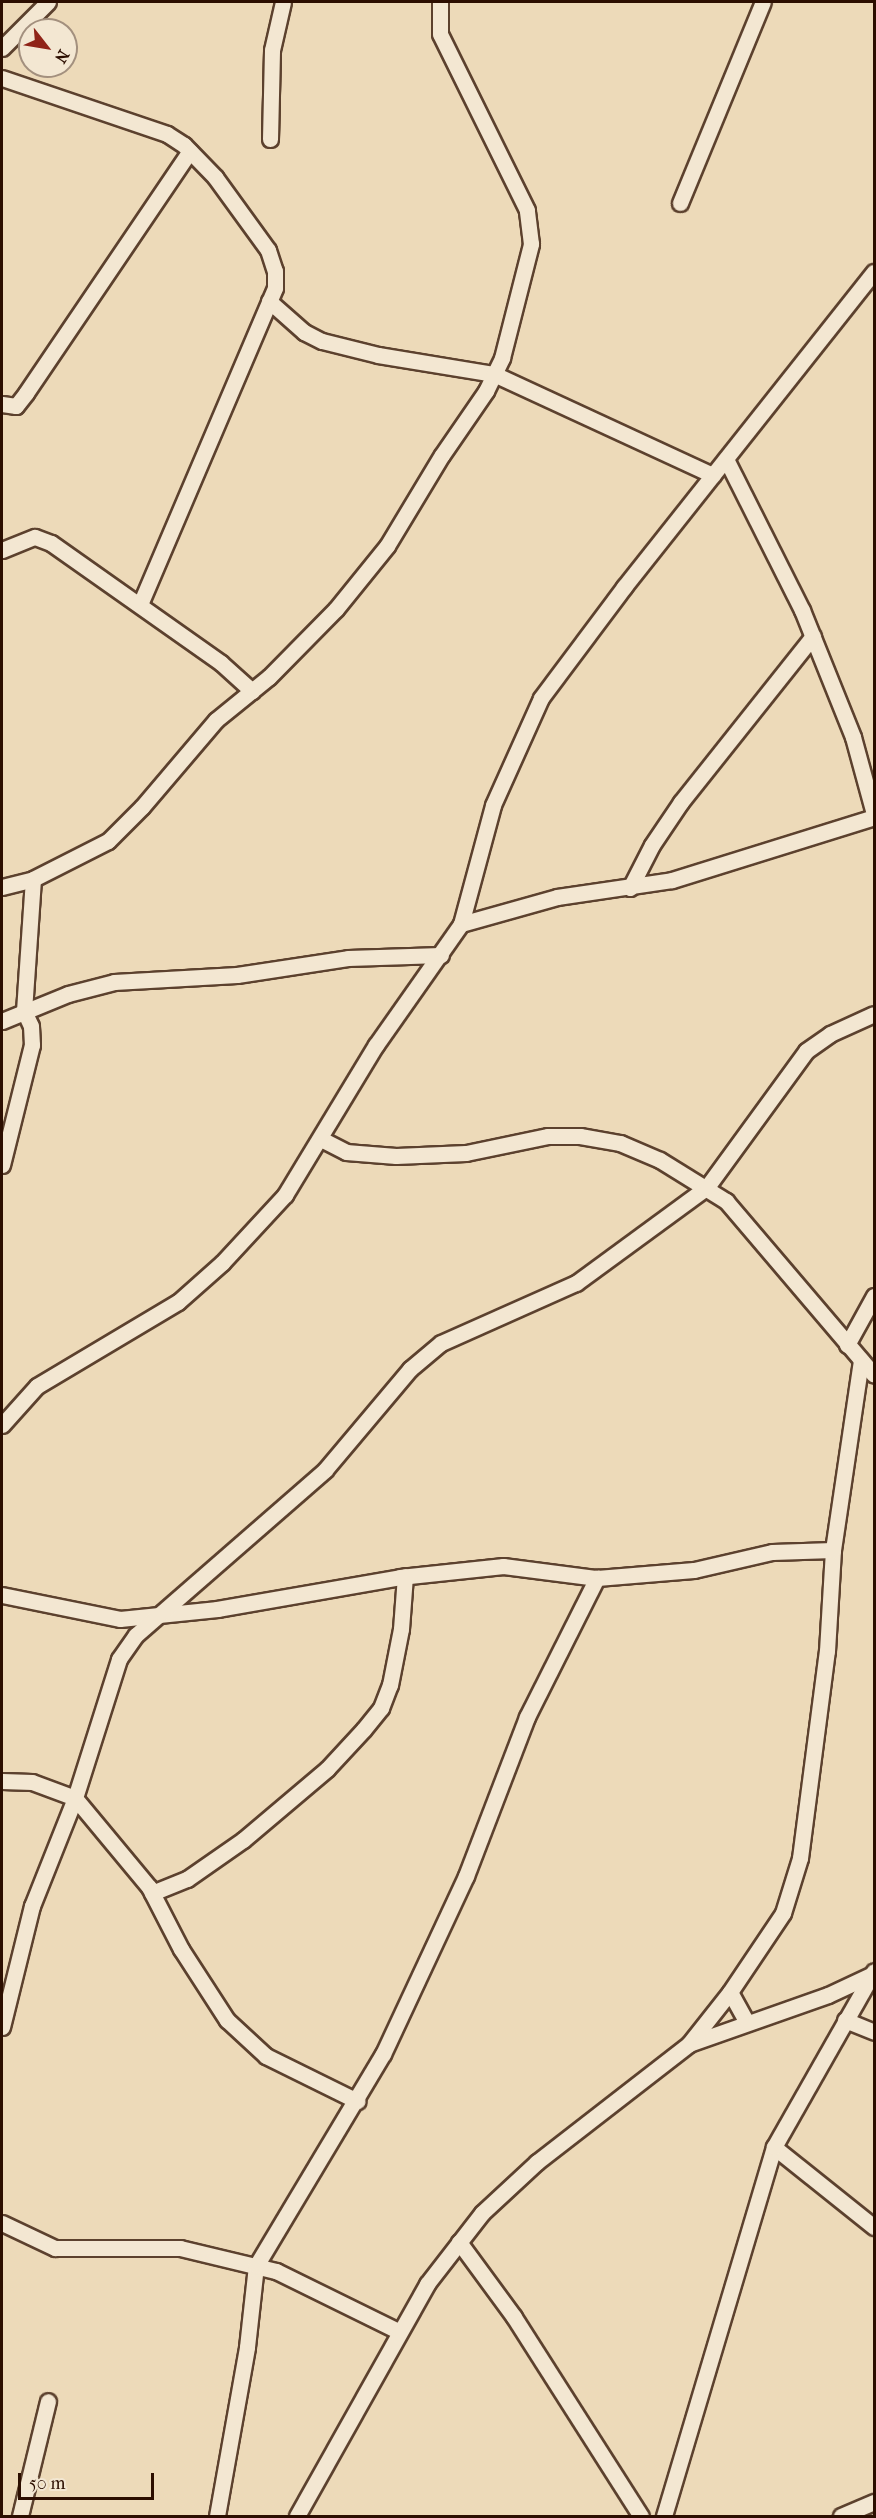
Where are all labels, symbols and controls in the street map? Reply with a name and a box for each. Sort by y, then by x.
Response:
north arrow [18,18,78,78]
text: N [51,46,73,67]
scale bar [21,2461,158,2499]
text: 50 m [29,2473,65,2494]

